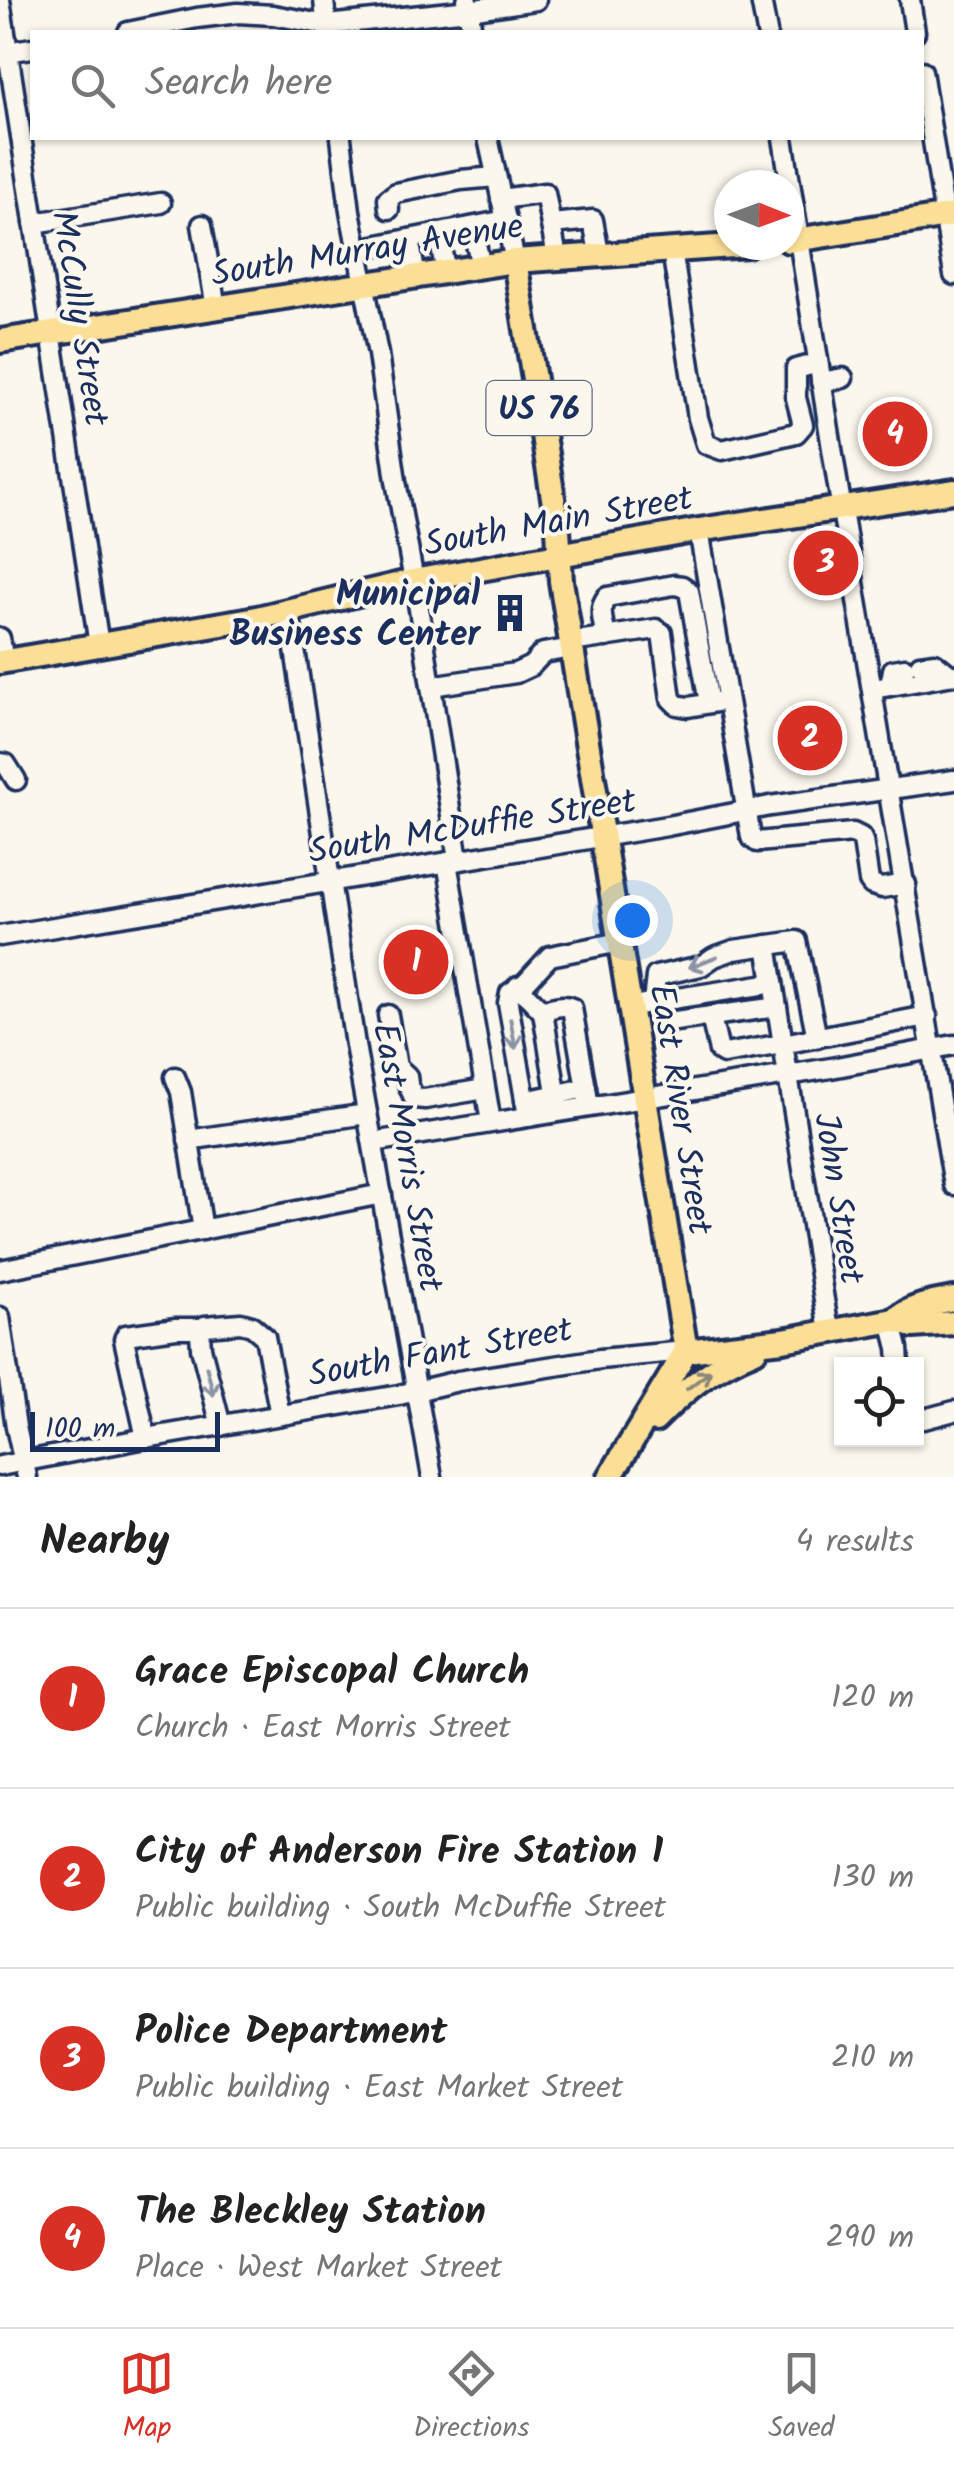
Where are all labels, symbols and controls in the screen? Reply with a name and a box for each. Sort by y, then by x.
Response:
search box [30,30,924,140]
text: Search here [145,55,332,115]
icon: search [65,58,120,113]
north arrow [714,170,804,260]
street label: South Murray Avenue [207,200,528,304]
street label: McCully Street [33,207,123,431]
road number: US 76 [486,381,592,435]
pin: 4 [862,396,928,472]
street label: South Main Street [420,472,697,574]
pin: 3 [794,526,858,600]
place label: Municipal Business Center [229,568,481,664]
building icon: Municipal Business Center [489,592,531,634]
pin: 2 [778,700,842,776]
street label: South McDuffie Street [305,774,640,881]
your location [607,895,658,946]
pin: 1 [384,924,448,1000]
one-way arrow [688,955,719,973]
street label: East River Street [632,980,727,1239]
one-way arrow [504,1017,523,1049]
street label: East Morris Street [355,1019,457,1297]
street label: John Street [796,1109,878,1288]
street label: South Fant Street [304,1303,577,1405]
map controls [834,1357,924,1447]
button: locate [834,1357,924,1447]
one-way arrow [201,1365,220,1396]
one-way arrow [685,1370,712,1391]
scale bar [30,1407,220,1452]
text: 100 m [45,1407,115,1452]
text: Nearby [40,1509,169,1576]
text: 4 results [796,1517,914,1568]
text: Grace Episcopal Church [135,1643,529,1703]
text: 1 [68,1673,77,1724]
text: 120 m [831,1673,914,1724]
text: Church · East Morris Street [135,1703,511,1754]
text: City of Anderson Fire Station 1 [135,1823,663,1883]
text: 2 [63,1853,82,1904]
text: 130 m [831,1853,914,1904]
text: Public building · South McDuffie Street [135,1883,666,1934]
text: Police Department [135,2003,447,2063]
text: 3 [64,2033,81,2084]
text: 210 m [831,2033,914,2084]
text: Public building · East Market Street [135,2063,623,2114]
text: The Bleckley Station [135,2183,486,2243]
text: 4 [64,2213,81,2264]
text: 290 m [825,2213,914,2264]
text: Place · West Market Street [135,2243,502,2294]
tab: Map [119,2346,174,2451]
tab: Directions [413,2346,529,2451]
tab: Saved [768,2346,835,2451]

